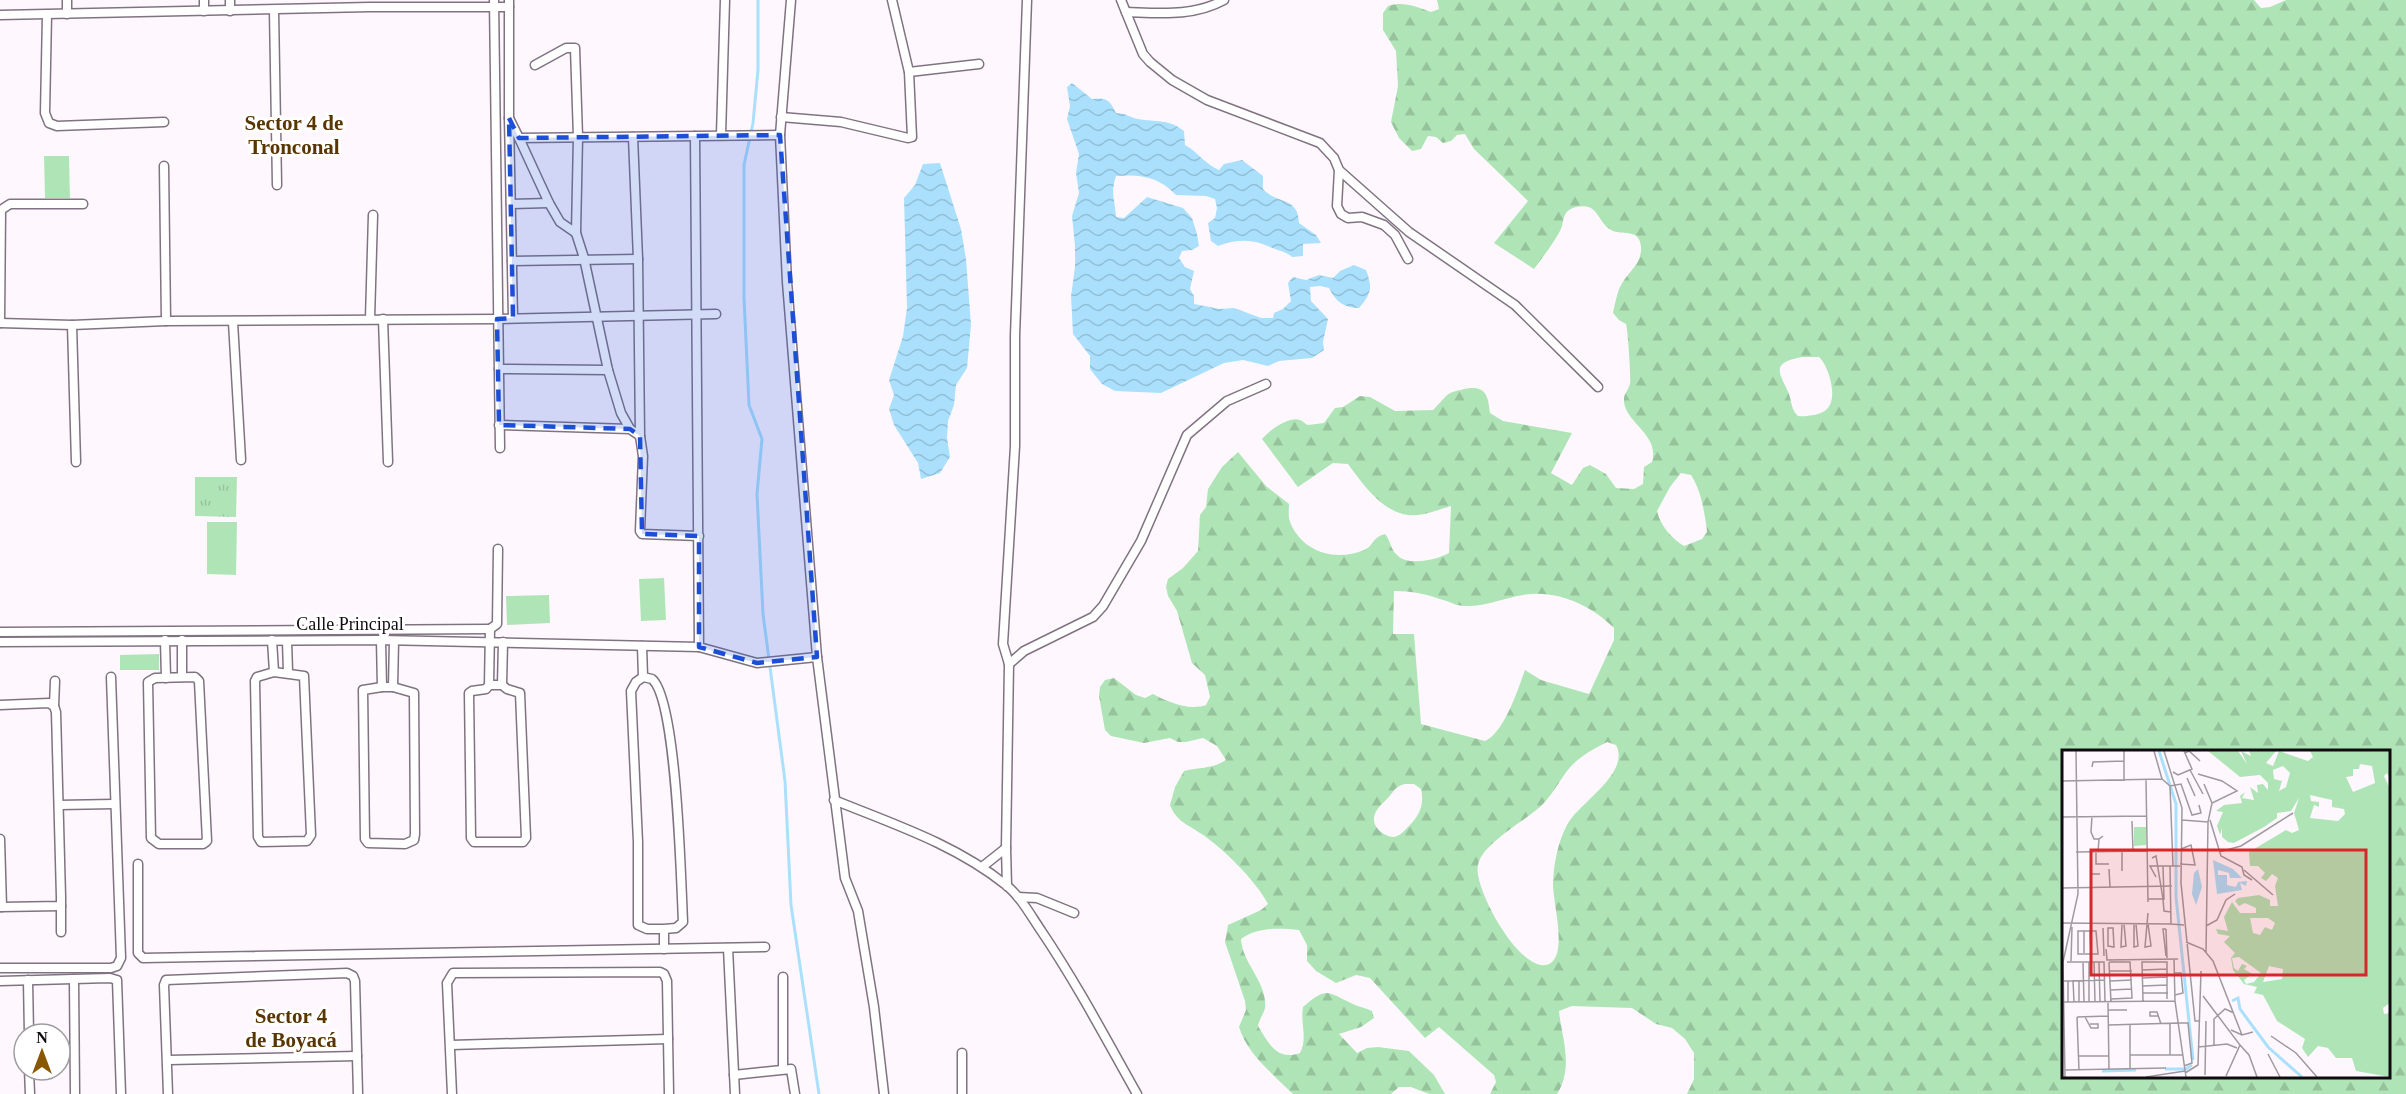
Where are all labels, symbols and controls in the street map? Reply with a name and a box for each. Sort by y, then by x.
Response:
district label: Sector 4 de Tronconal [245,111,343,159]
street label: Calle Principal [296,614,404,634]
inset map [2062,750,2391,1079]
district label: Sector 4 de Boyacá [245,1004,337,1052]
north arrow [12,1022,72,1082]
text: N [36,1029,48,1046]

